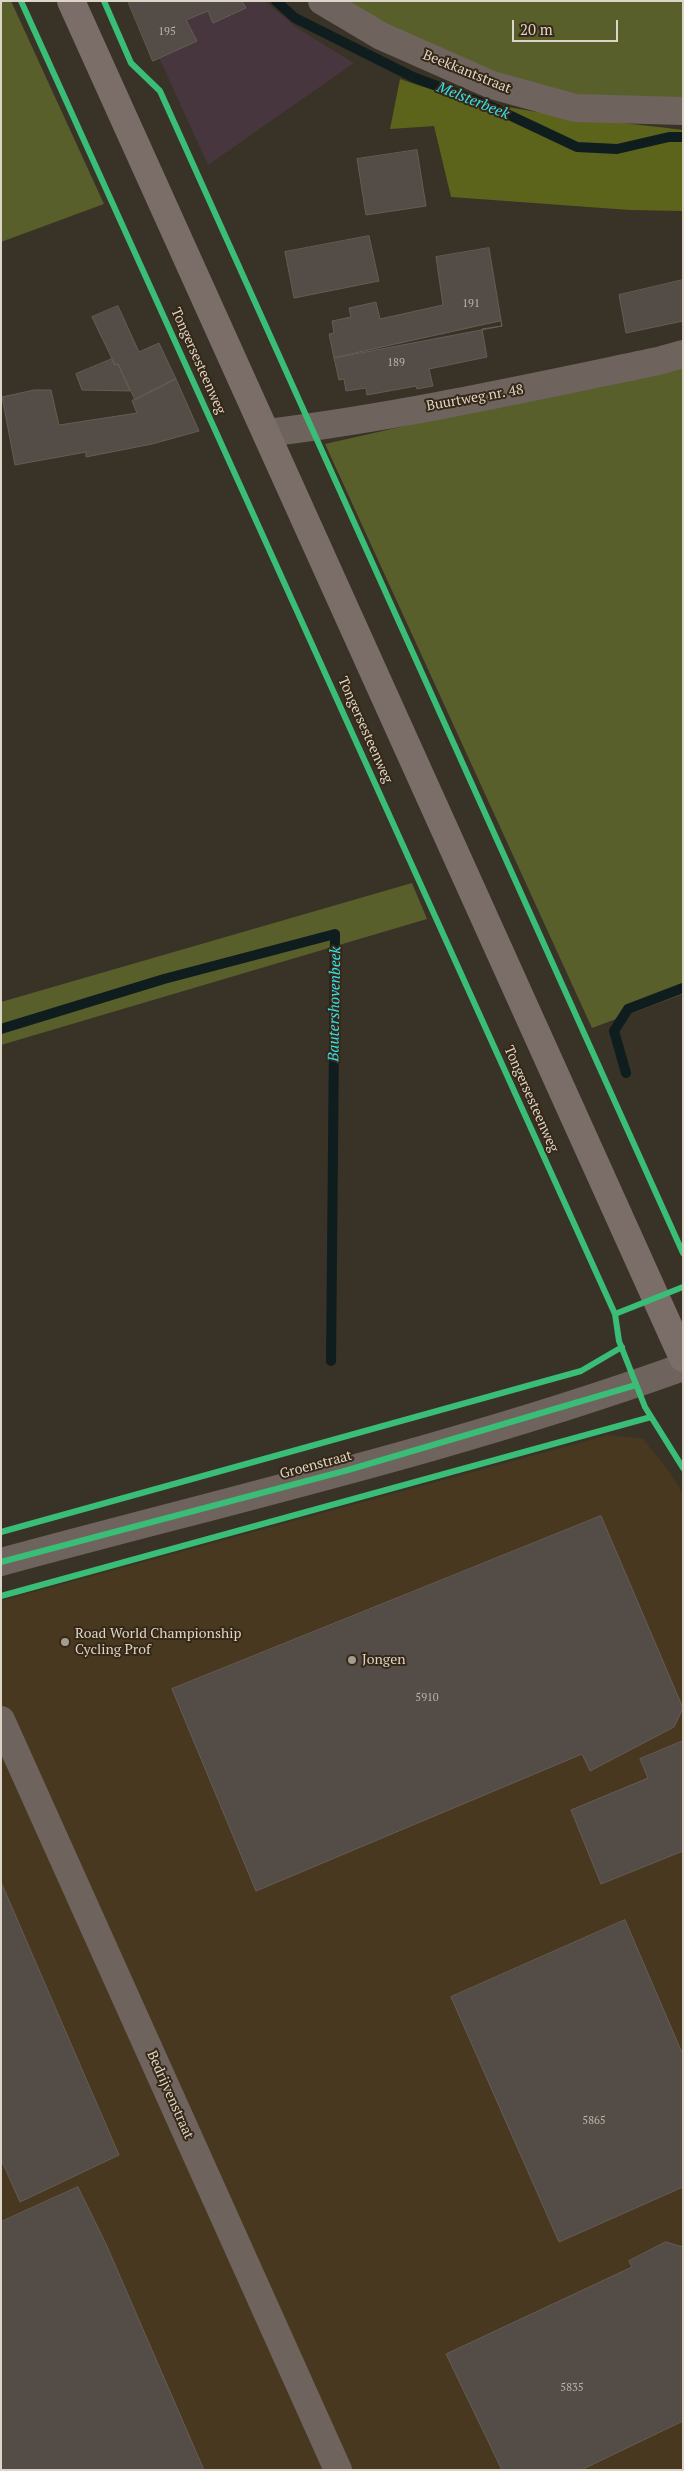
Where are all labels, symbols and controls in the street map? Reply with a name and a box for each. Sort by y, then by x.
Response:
scale bar [514,10,620,42]
text: 20 m [520,19,553,39]
house number: 195 [158,25,176,39]
street label: Beekkantstraat [420,47,514,97]
water label: Melsterbeek [434,78,512,124]
house number: 191 [462,297,480,311]
street label: Tongersesteenweg [167,305,229,417]
house number: 189 [387,356,405,370]
street label: Buurtweg nr. 48 [425,381,525,415]
street label: Tongersesteenweg [334,674,396,786]
water label: Bautershovenbeek [325,946,345,1062]
street label: Tongersesteenweg [500,1043,562,1155]
street label: Groenstraat [278,1447,354,1483]
place label: Road World Championship Cycling Prof [75,1626,241,1658]
marker: Road World Championship Cycling Prof [59,1636,71,1648]
place label: Jongen [362,1652,406,1668]
marker: Jongen [346,1654,358,1666]
house number: 5910 [415,1691,439,1705]
street label: Bedrijvenstraat [143,2048,197,2142]
house number: 5865 [582,2114,606,2128]
house number: 5835 [560,2381,584,2395]

